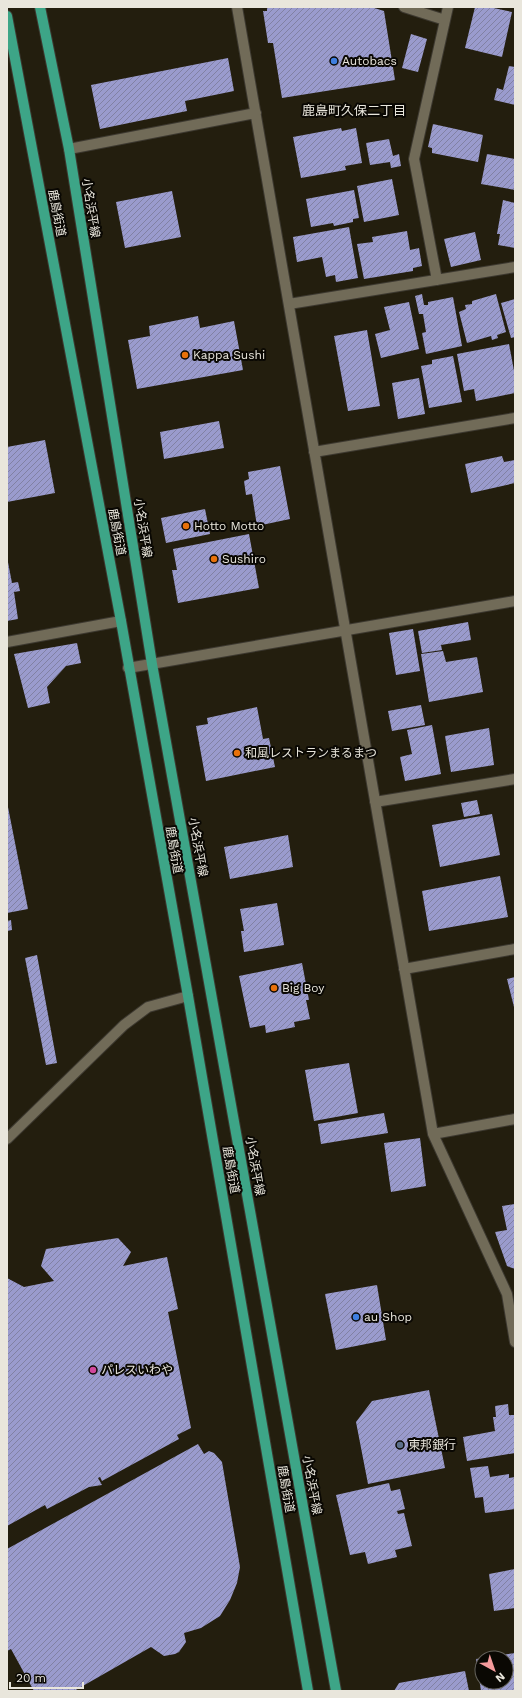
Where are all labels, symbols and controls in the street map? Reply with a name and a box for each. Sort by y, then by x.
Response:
place label: Autobacs [342,54,397,68]
marker: Autobacs [329,56,339,66]
district label: 鹿島町久保二丁目 [302,103,406,118]
street label: 小名浜平線 [79,177,103,239]
street label: 鹿島街道 [46,188,68,238]
place label: Kappa Sushi [193,348,265,362]
marker: Kappa Sushi [180,350,190,360]
street label: 小名浜平線 [131,497,155,559]
street label: 鹿島街道 [106,507,128,557]
place label: Hotto Motto [194,519,264,533]
marker: Hotto Motto [181,521,191,531]
place label: Sushiro [222,552,266,566]
marker: Sushiro [209,554,219,564]
place label: 和風レストランまるまつ [245,746,377,760]
marker: 和風レストランまるまつ [232,748,242,758]
street label: 小名浜平線 [186,816,210,878]
street label: 鹿島街道 [163,825,185,875]
place label: Big Boy [282,981,325,995]
marker: Big Boy [269,983,279,993]
street label: 小名浜平線 [243,1135,267,1197]
street label: 鹿島街道 [220,1145,242,1195]
place label: au Shop [364,1310,412,1324]
marker: au Shop [351,1312,361,1322]
place label: パレスいわや [101,1363,173,1377]
marker: パレスいわや [88,1365,98,1375]
place label: 東邦銀行 [408,1438,456,1452]
marker: 東邦銀行 [395,1440,405,1450]
street label: 小名浜平線 [300,1454,324,1516]
street label: 鹿島街道 [275,1464,297,1514]
north arrow [474,1650,514,1690]
scale bar [10,1664,83,1690]
text: N [493,1670,507,1685]
text: 20 m [16,1671,46,1685]

